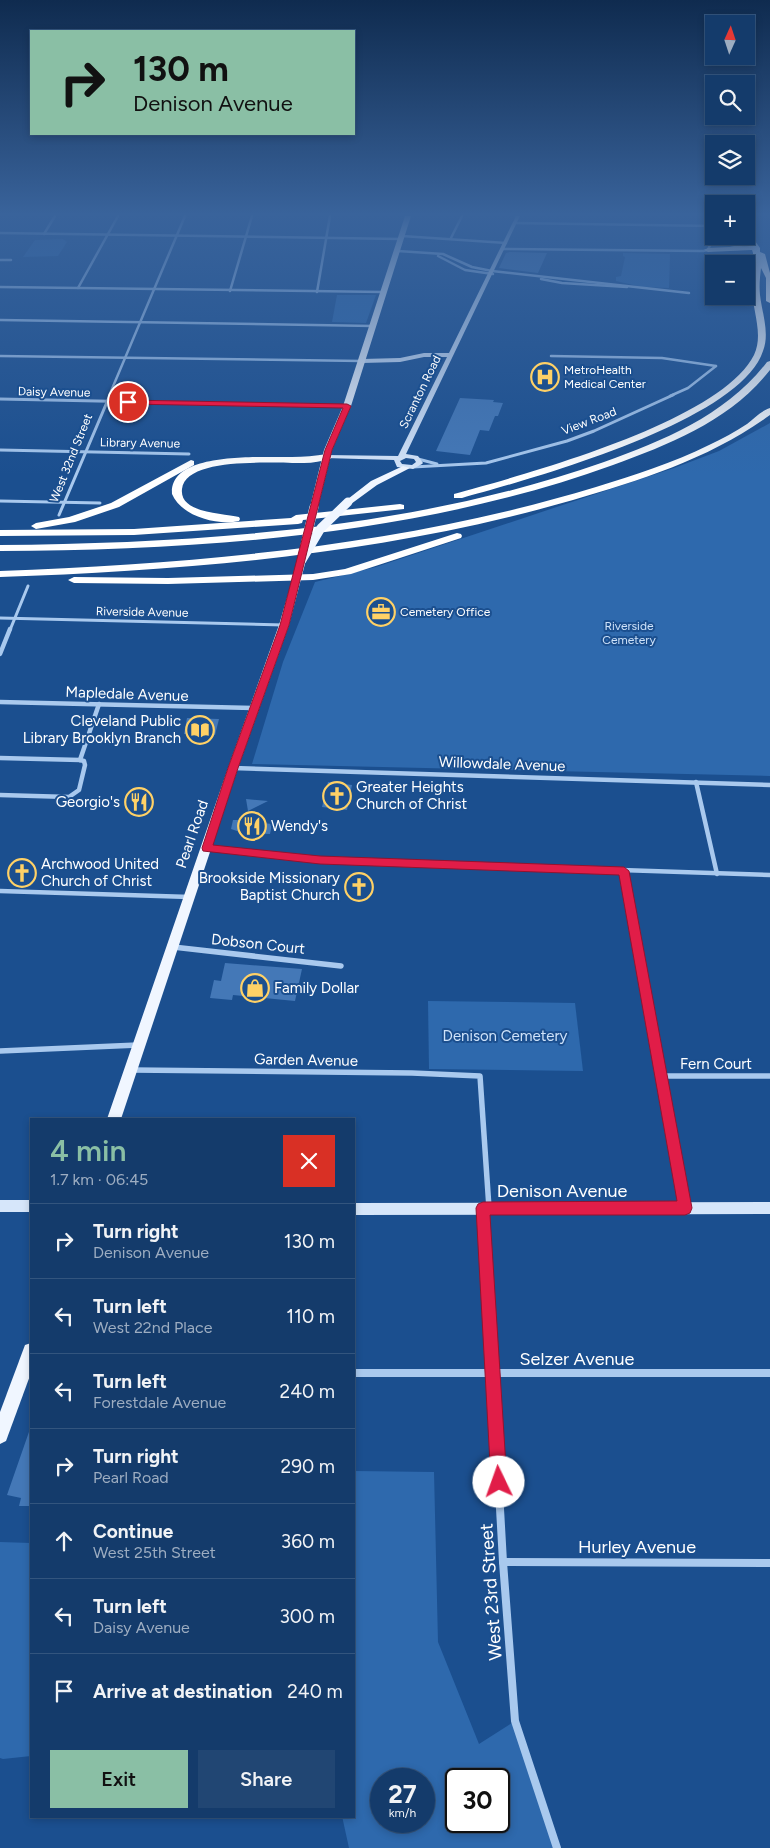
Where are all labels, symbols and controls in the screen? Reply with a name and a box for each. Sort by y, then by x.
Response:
north arrow [705,15,755,65]
map controls [705,15,755,305]
text: 130 m [133,48,229,90]
icon: right [50,50,115,115]
button: search [705,75,755,125]
text: Denison Avenue [133,90,293,117]
button: layers [705,135,755,185]
button: + [705,195,755,245]
button: − [705,255,755,305]
street label: Scranton Road [396,353,444,431]
hospital icon: MetroHealth Medical Center [530,362,560,392]
place label: MetroHealth Medical Center [564,363,646,391]
pin [107,381,149,423]
street label: Daisy Avenue [18,384,91,400]
icon: arrive [114,388,142,416]
street label: View Road [560,404,618,438]
street label: West 32nd Street [47,411,95,504]
street label: Library Avenue [100,435,181,451]
office icon: Cemetery Office [366,597,396,627]
street label: Riverside Avenue [96,604,189,620]
place label: Cemetery Office [400,605,491,619]
park label: Riverside Cemetery [602,619,656,647]
street label: Mapledale Avenue [65,683,189,705]
place label: Cleveland Public Library Brooklyn Branch [23,712,181,747]
library icon: Cleveland Public Library Brooklyn Branch [185,715,215,745]
street label: Willowdale Avenue [438,753,566,775]
place label: Greater Heights Church of Christ [356,778,467,813]
church icon: Greater Heights Church of Christ [322,781,352,811]
restaurant icon: Georgio's [124,787,154,817]
place label: Georgio's [56,793,120,811]
street label: Pearl Road [172,798,212,870]
restaurant icon: Wendy's [237,811,267,841]
place label: Wendy's [271,817,328,835]
place label: Archwood United Church of Christ [41,855,159,890]
church icon: Archwood United Church of Christ [7,858,37,888]
place label: Brookside Missionary Baptist Church [199,869,340,904]
church icon: Brookside Missionary Baptist Church [344,872,374,902]
street label: Dobson Court [210,930,306,958]
shop icon: Family Dollar [240,973,270,1003]
place label: Family Dollar [274,979,359,997]
park label: Denison Cemetery [443,1027,568,1045]
street label: Garden Avenue [254,1050,358,1070]
street label: Fern Court [680,1055,752,1073]
text: 4 min [50,1132,126,1169]
button: close [283,1135,335,1187]
text: 1.7 km · 06:45 [50,1170,148,1189]
street label: Denison Avenue [497,1180,627,1202]
text: Turn right [93,1220,179,1243]
icon: right [50,1227,78,1255]
text: 130 m [284,1230,335,1253]
text: Denison Avenue [93,1243,209,1262]
text: Turn left [93,1295,167,1318]
icon: left [50,1302,78,1330]
text: 110 m [286,1305,335,1328]
text: West 22nd Place [93,1318,212,1337]
street label: Selzer Avenue [520,1348,635,1370]
text: Turn left [93,1370,167,1393]
icon: left [50,1377,78,1405]
text: 240 m [280,1380,335,1403]
text: Forestdale Avenue [93,1393,226,1412]
text: Turn right [93,1445,179,1468]
icon: right [50,1452,78,1480]
text: 290 m [281,1455,335,1478]
position arrow [472,1455,524,1507]
text: Pearl Road [93,1468,169,1487]
text: Continue [93,1520,173,1543]
street label: West 23rd Street [475,1523,507,1661]
icon: ahead [50,1527,78,1555]
text: 360 m [281,1530,335,1553]
street label: Hurley Avenue [578,1536,696,1558]
text: West 25th Street [93,1543,216,1562]
text: Turn left [93,1595,167,1618]
icon: left [50,1602,78,1630]
text: 300 m [279,1605,335,1628]
text: Daisy Avenue [93,1618,190,1637]
icon: arrive [50,1677,78,1705]
text: Arrive at destination [93,1680,272,1703]
text: 240 m [287,1680,343,1703]
button: Exit [50,1750,188,1808]
button: Share [198,1750,335,1808]
speed limit sign: 30 [445,1768,510,1833]
text: 27 [388,1779,417,1809]
text: km/h [389,1806,416,1820]

